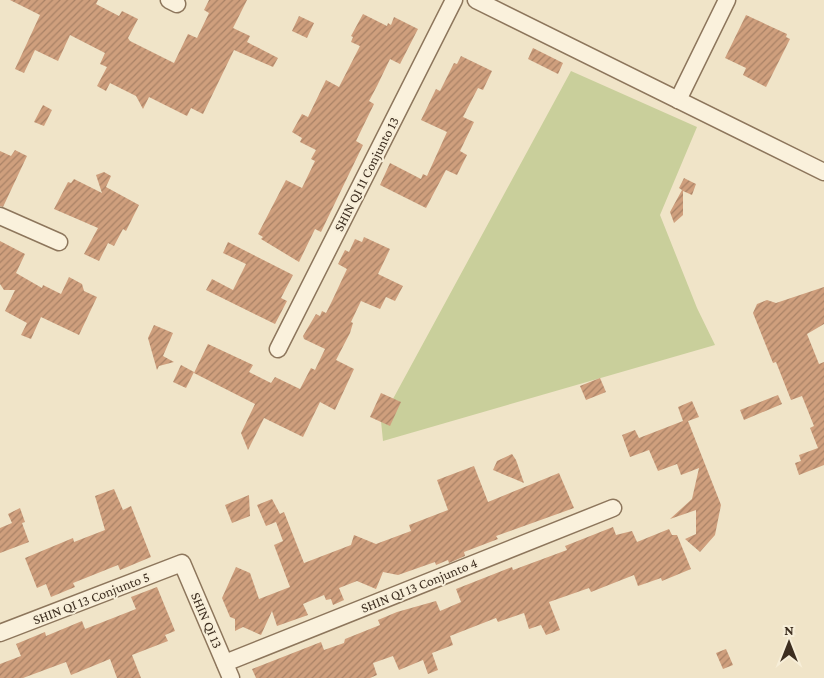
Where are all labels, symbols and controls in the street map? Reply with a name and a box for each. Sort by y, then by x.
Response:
street label: SHIN QI 11 Conjunto 13 [330,114,403,234]
street label: SHIN QI 13 Conjunto 4 [358,554,480,617]
street label: SHIN QI 13 Conjunto 5 [30,568,152,629]
street label: SHIN QI 13 [188,590,226,650]
north arrow [764,618,814,668]
text: N [784,622,794,638]

